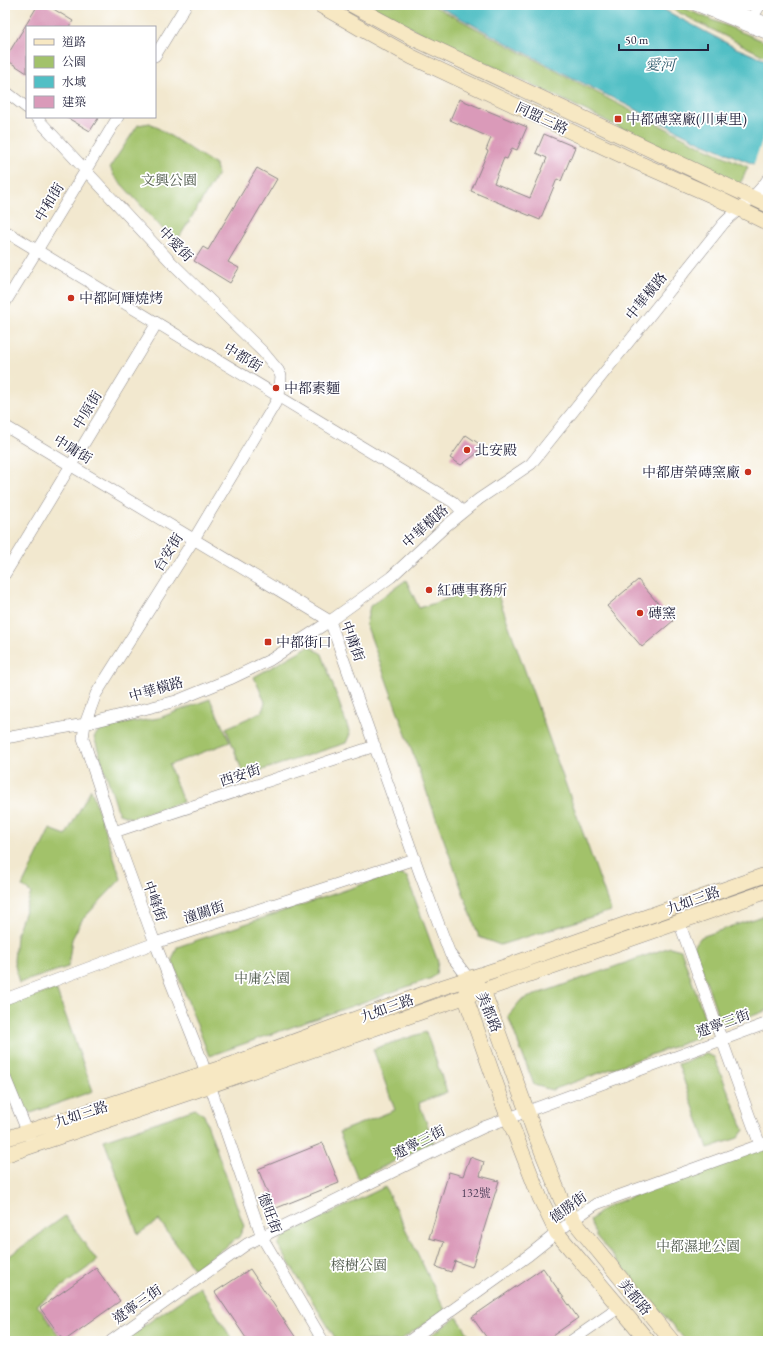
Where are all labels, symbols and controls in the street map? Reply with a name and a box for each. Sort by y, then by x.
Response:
legend [26,26,156,118]
scale bar [619,26,708,52]
text: 50 m [625,32,649,48]
text: 道路 [62,34,86,50]
text: 公園 [62,54,86,70]
water label: 愛河 [645,55,678,74]
text: 水域 [62,74,86,90]
text: 建築 [62,94,86,110]
street label: 同盟三路 [513,98,571,138]
place label: 中都磚窯廠(川東里) [626,110,747,128]
marker: 中都磚窯廠(川東里) [613,114,623,124]
park label: 文興公園 [141,171,197,189]
street label: 中和街 [30,179,68,225]
street label: 中愛街 [155,223,197,265]
street label: 中華橫路 [621,269,671,323]
place label: 中都阿輝燒烤 [79,289,163,307]
marker: 中都阿輝燒烤 [66,293,76,303]
street label: 中都街 [220,338,266,376]
place label: 中都素麵 [284,379,340,397]
marker: 中都素麵 [271,383,281,393]
street label: 中原街 [68,387,106,433]
street label: 中庸街 [50,430,96,468]
place label: 北安殿 [475,441,517,459]
marker: 北安殿 [462,445,472,455]
place label: 中都唐榮磚窯廠 [642,463,740,481]
marker: 中都唐榮磚窯廠 [743,467,753,477]
street label: 中華橫路 [398,501,452,551]
street label: 台安街 [149,529,187,575]
place label: 紅磚事務所 [437,581,507,599]
marker: 紅磚事務所 [424,585,434,595]
place label: 磚窯 [648,604,676,622]
marker: 磚窯 [635,608,645,618]
street label: 中庸街 [337,618,369,664]
place label: 中都街口 [276,633,332,651]
marker: 中都街口 [263,637,273,647]
street label: 中華橫路 [127,673,185,705]
street label: 西安街 [217,760,263,790]
street label: 中峰街 [139,878,171,924]
street label: 九如三路 [664,882,722,918]
street label: 潼關街 [181,897,227,927]
park label: 中庸公園 [234,969,290,987]
street label: 美都路 [473,989,505,1035]
street label: 九如三路 [358,990,416,1026]
street label: 遼寧三街 [694,1005,752,1041]
street label: 九如三路 [52,1097,110,1131]
street label: 遼寧三街 [390,1121,448,1163]
house number: 132號 [461,1185,491,1201]
street label: 德勝街 [546,1187,590,1227]
street label: 德旺街 [254,1190,286,1236]
park label: 中都濕地公園 [656,1237,740,1255]
park label: 榕樹公園 [331,1256,387,1274]
street label: 美都路 [615,1275,655,1319]
street label: 遼寧三街 [109,1281,165,1327]

